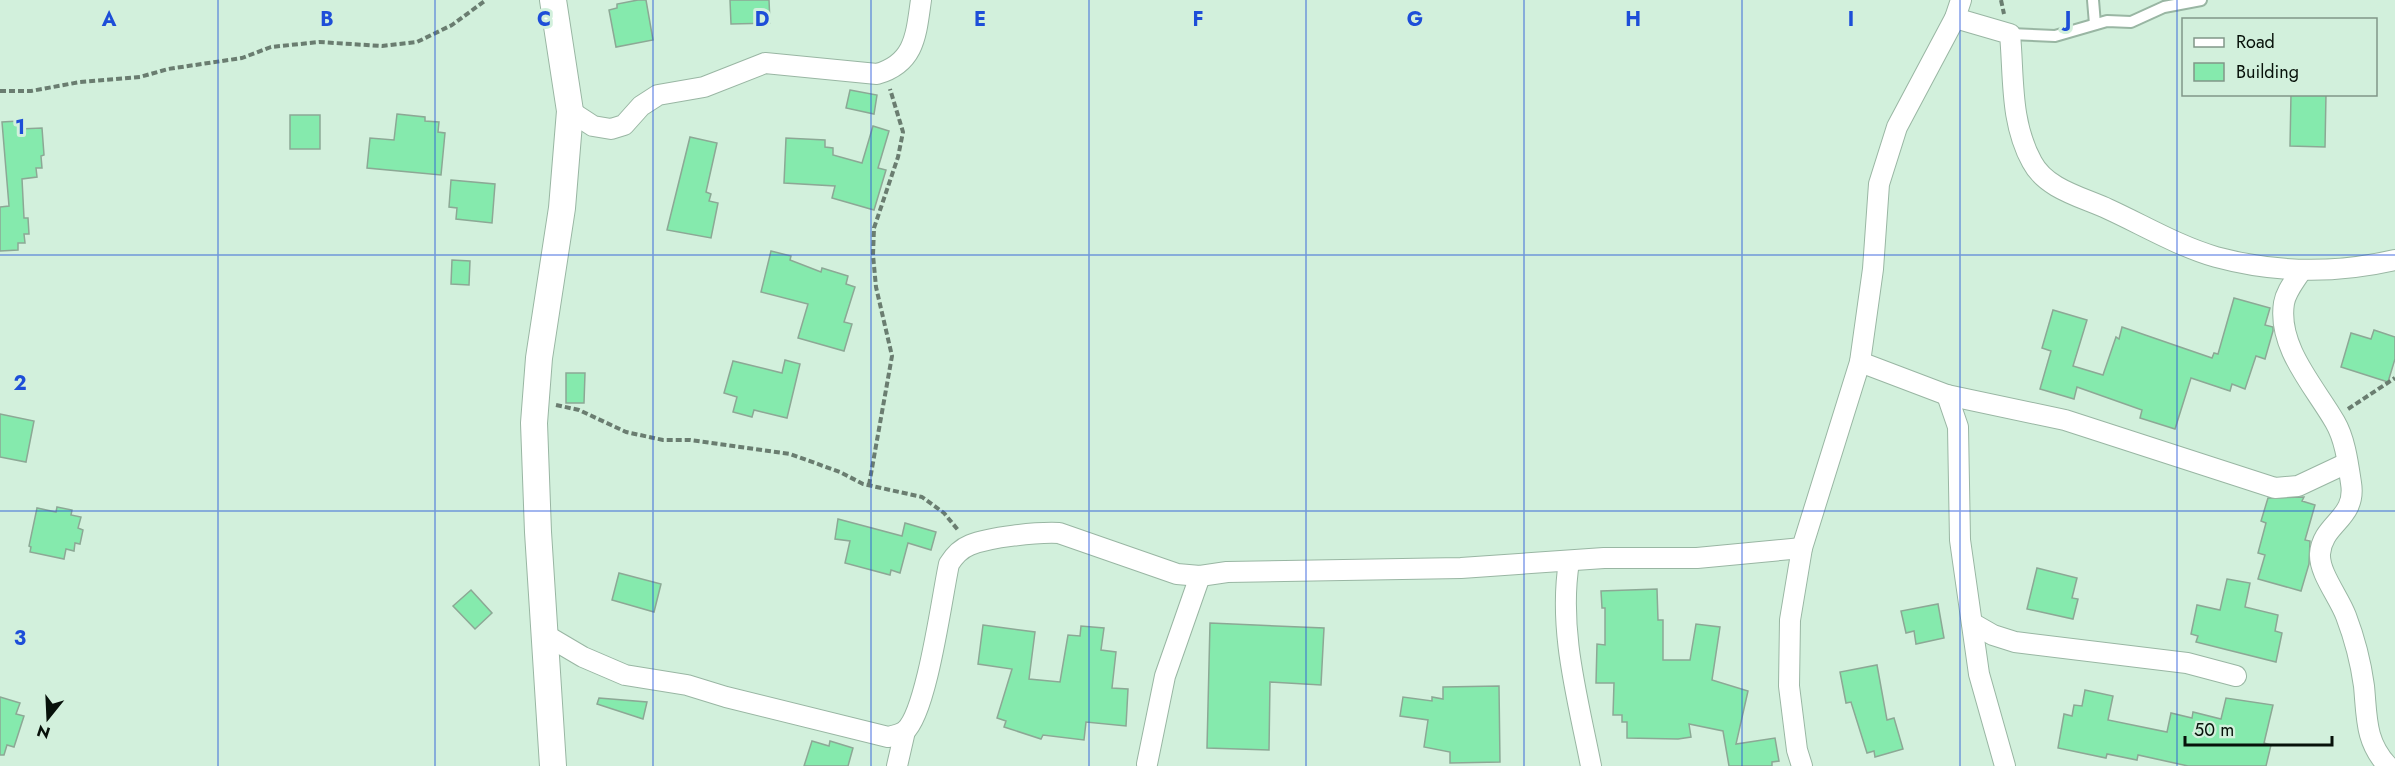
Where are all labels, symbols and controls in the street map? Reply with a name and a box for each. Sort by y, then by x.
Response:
text: A [101,5,117,34]
text: B [320,5,334,34]
text: C [537,5,551,34]
text: D [755,5,769,34]
text: E [974,5,986,34]
text: F [1192,5,1204,34]
text: G [1407,5,1423,34]
text: H [1625,5,1641,34]
text: I [1848,5,1854,34]
text: J [2061,5,2071,34]
legend [2182,18,2377,96]
text: Road [2236,29,2275,55]
text: Building [2236,59,2299,85]
text: 1 [15,113,25,142]
text: 2 [13,369,27,398]
text: 3 [14,624,26,653]
north arrow [18,688,78,748]
scale bar [2185,709,2332,747]
text: 50 m [2194,717,2234,743]
text: N [34,719,53,745]

